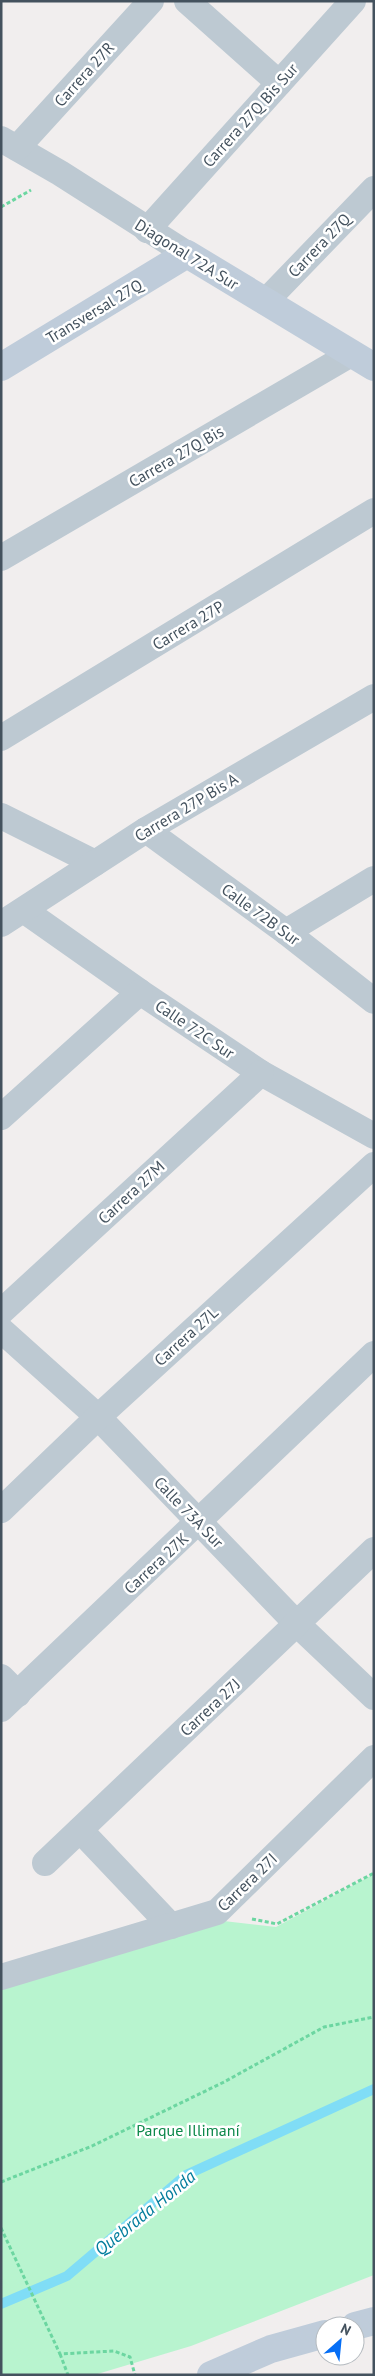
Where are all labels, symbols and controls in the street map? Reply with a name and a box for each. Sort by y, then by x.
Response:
street label: Carrera 27R [50,37,118,111]
street label: Carrera 27Q Bis Sur [198,58,302,171]
street label: Carrera 27Q [283,208,355,281]
street label: Diagonal 72A Sur [131,214,243,294]
street label: Transversal 27Q [42,274,147,348]
street label: Carrera 27Q Bis [125,421,227,491]
street label: Carrera 27P [149,596,227,654]
street label: Carrera 27P Bis A [131,768,242,846]
street label: Calle 72B Sur [218,879,305,950]
street label: Calle 72C Sur [152,995,239,1063]
street label: Carrera 27M [94,1156,168,1228]
street label: Carrera 27L [150,1302,222,1370]
street label: Calle 73A Sur [150,1472,228,1552]
street label: Carrera 27K [120,1528,192,1598]
street label: Carrera 27J [176,1674,244,1740]
street label: Carrera 27I [213,1849,281,1915]
park label: Parque Illimaní [136,2120,240,2140]
water label: Quebrada Honda [89,2165,200,2261]
north arrow [315,2316,365,2366]
text: N [338,2319,354,2340]

